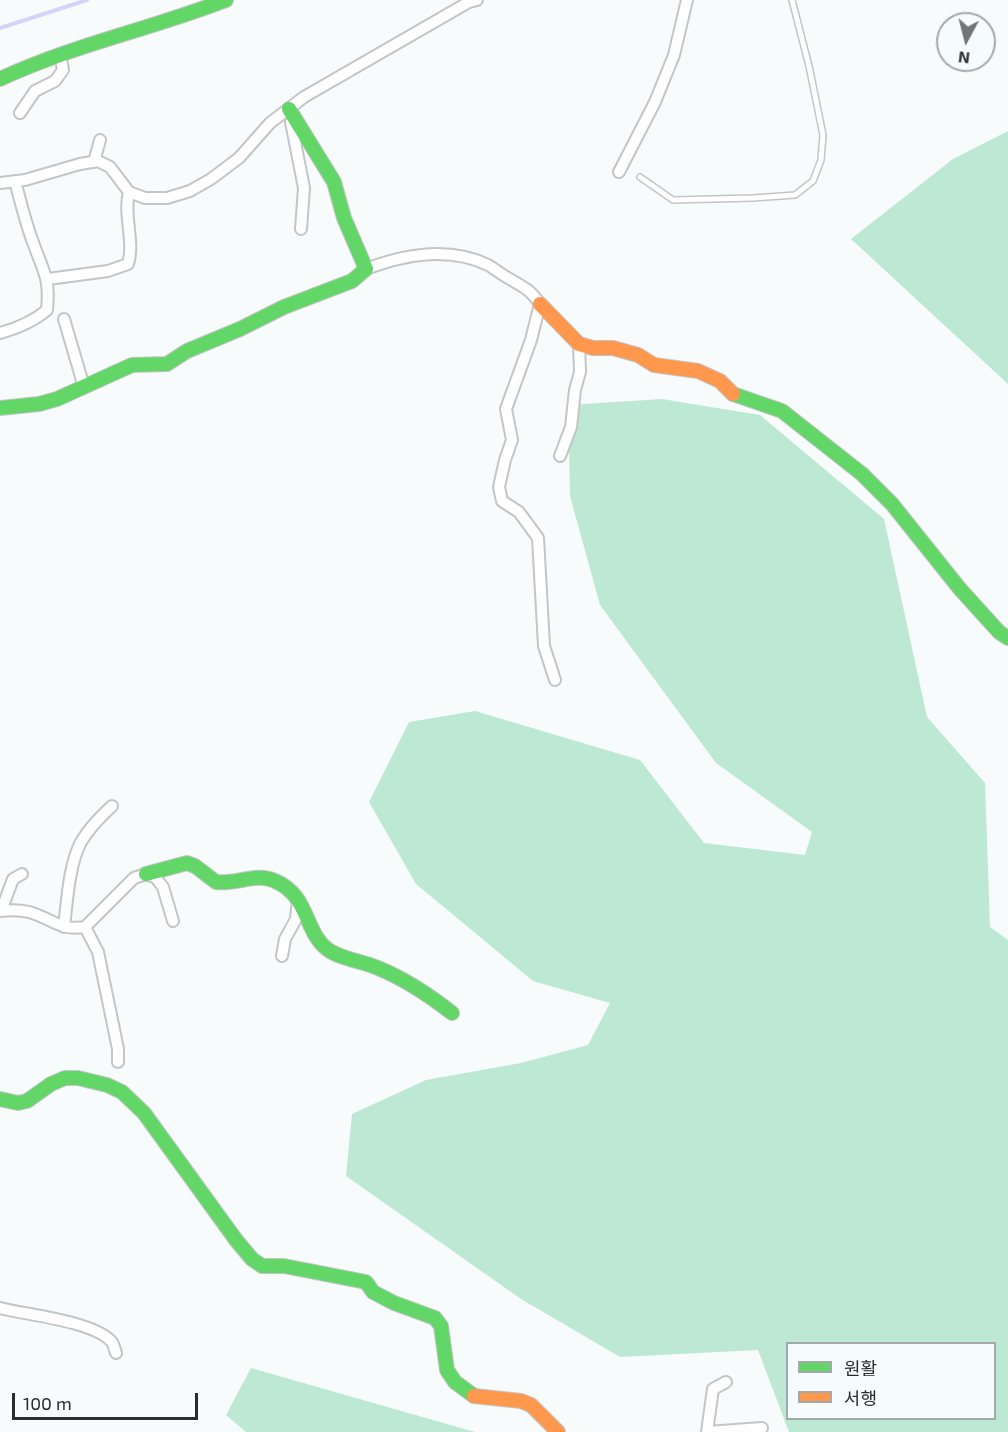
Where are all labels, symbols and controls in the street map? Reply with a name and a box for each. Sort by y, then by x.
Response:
north arrow [936,12,996,72]
text: N [957,48,971,69]
legend [786,1342,996,1420]
text: 원활 [844,1357,877,1379]
scale bar [15,1381,201,1419]
text: 서행 [844,1387,877,1409]
text: 100 m [23,1392,72,1414]

